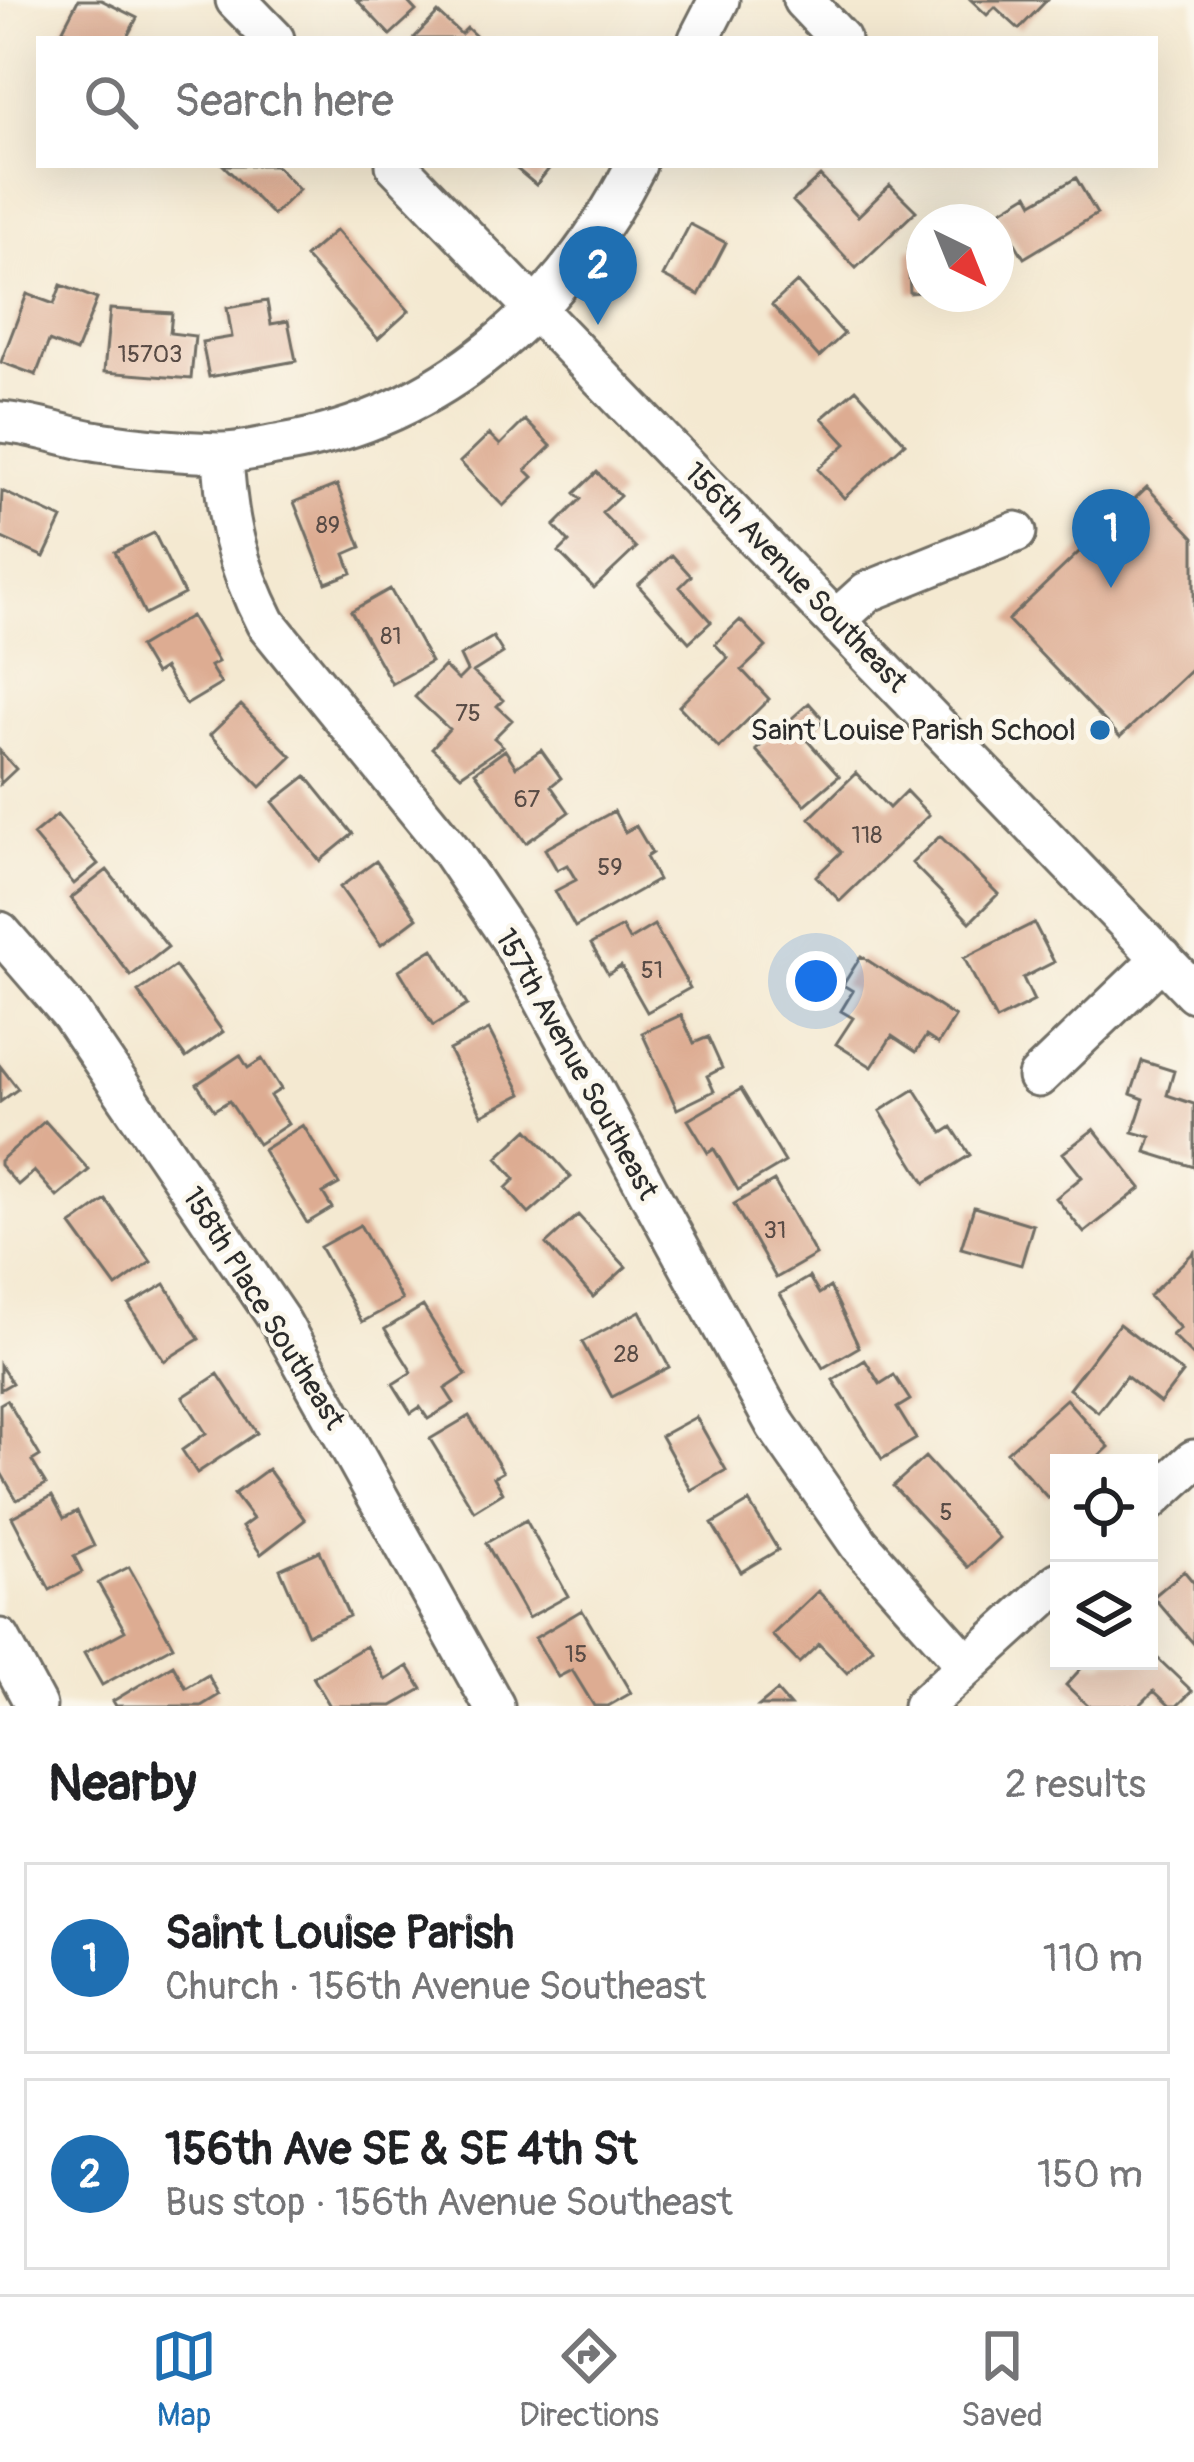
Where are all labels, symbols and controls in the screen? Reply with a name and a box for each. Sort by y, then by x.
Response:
search box [36,36,1158,168]
icon: search [78,69,144,135]
text: Search here [174,74,394,130]
north arrow [906,204,1014,312]
pin: 2 [559,226,637,325]
house number: 15703 [118,340,182,369]
street label: 156th Avenue Southeast [676,454,916,701]
pin: 1 [1072,489,1150,588]
house number: 89 [316,511,340,540]
house number: 81 [380,622,402,651]
house number: 75 [455,699,481,728]
place label: Saint Louise Parish School [751,712,1076,749]
marker: Saint Louise Parish School [1087,717,1113,743]
house number: 67 [514,785,541,814]
house number: 118 [852,821,882,850]
house number: 59 [597,853,623,882]
street label: 157th Avenue Southeast [487,922,667,1207]
your location [786,951,846,1011]
house number: 51 [641,956,663,985]
street label: 158th Place Southeast [174,1180,354,1437]
house number: 31 [764,1216,786,1245]
house number: 28 [613,1340,639,1369]
map controls [1050,1454,1158,1670]
button: locate [1050,1454,1158,1562]
house number: 5 [939,1498,953,1527]
button: layers [1050,1562,1158,1670]
house number: 15 [565,1640,587,1669]
text: Nearby [48,1752,196,1816]
text: 2 results [1005,1760,1146,1809]
text: Saint Louise Parish [165,1906,514,1962]
text: 1 [82,1934,98,1983]
text: 110 m [1043,1934,1143,1983]
text: Church · 156th Avenue Southeast [165,1962,706,2011]
text: 156th Ave SE & SE 4th St [165,2122,637,2178]
text: 2 [79,2150,101,2199]
text: 150 m [1037,2150,1143,2199]
text: Bus stop · 156th Avenue Southeast [165,2178,733,2227]
tab: Map [151,2323,217,2436]
tab: Directions [519,2323,659,2436]
tab: Saved [961,2323,1043,2436]

